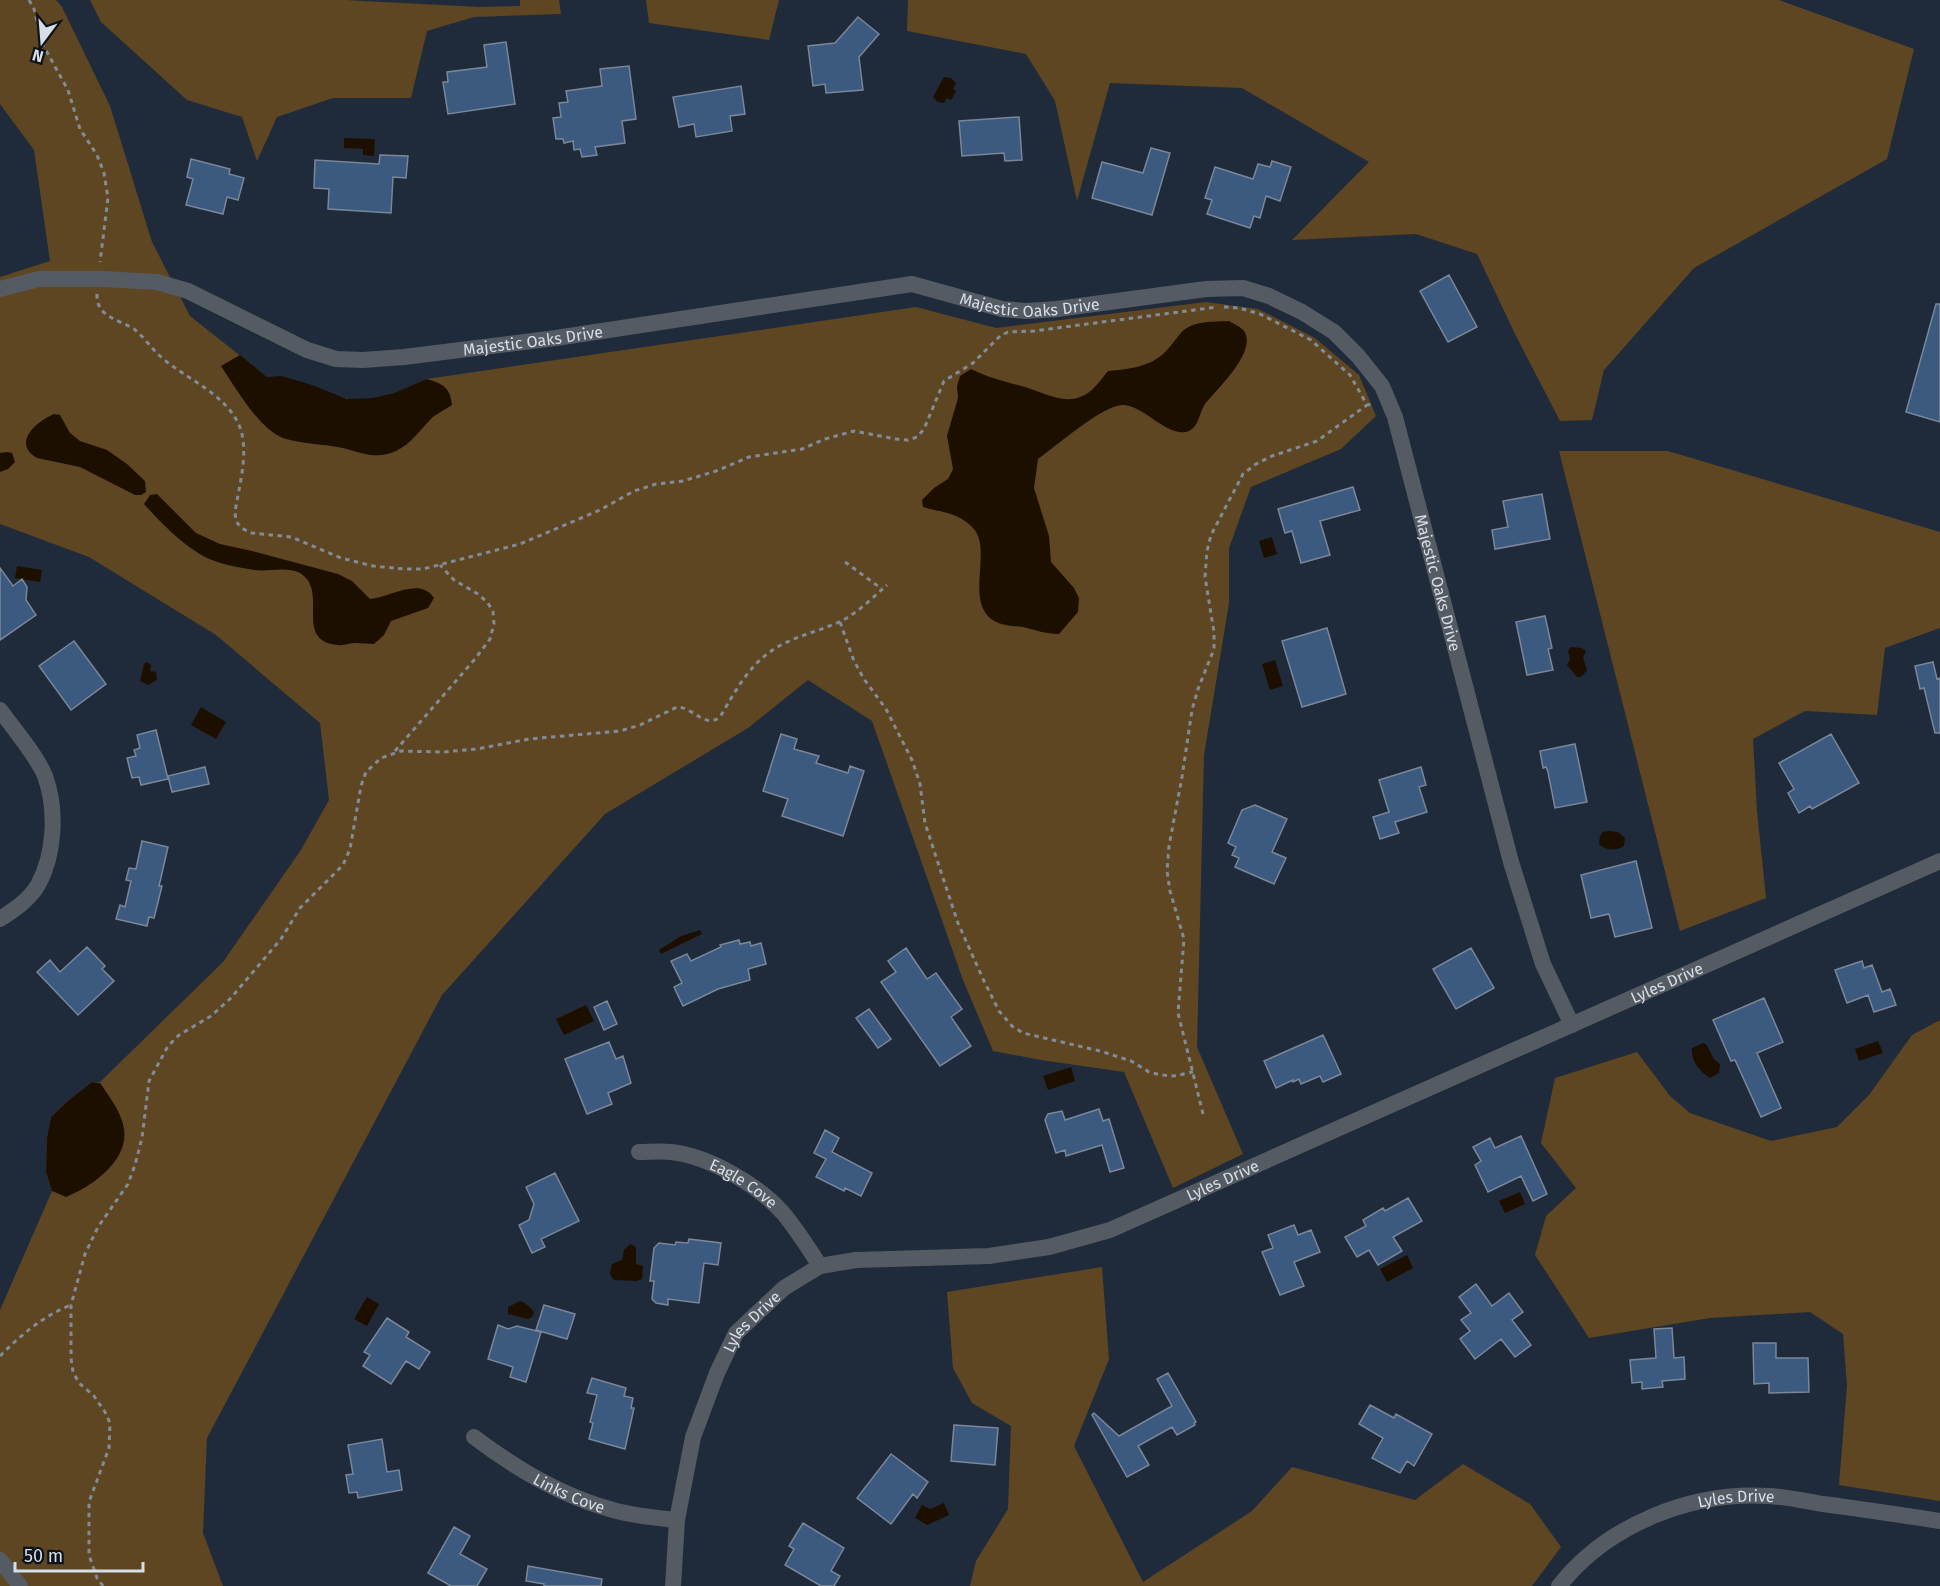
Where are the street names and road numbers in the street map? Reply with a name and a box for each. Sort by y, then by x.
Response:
street label: Majestic Oaks Drive [958,288,1101,321]
street label: Majestic Oaks Drive [462,322,604,359]
street label: Majestic Oaks Drive [1411,512,1465,653]
street label: Lyles Drive [1627,958,1706,1007]
street label: Eagle Cove [707,1154,782,1212]
street label: Lyles Drive [1183,1156,1262,1204]
street label: Lyles Drive [719,1287,784,1355]
street label: Links Cove [530,1469,607,1517]
street label: Lyles Drive [1696,1486,1775,1511]

